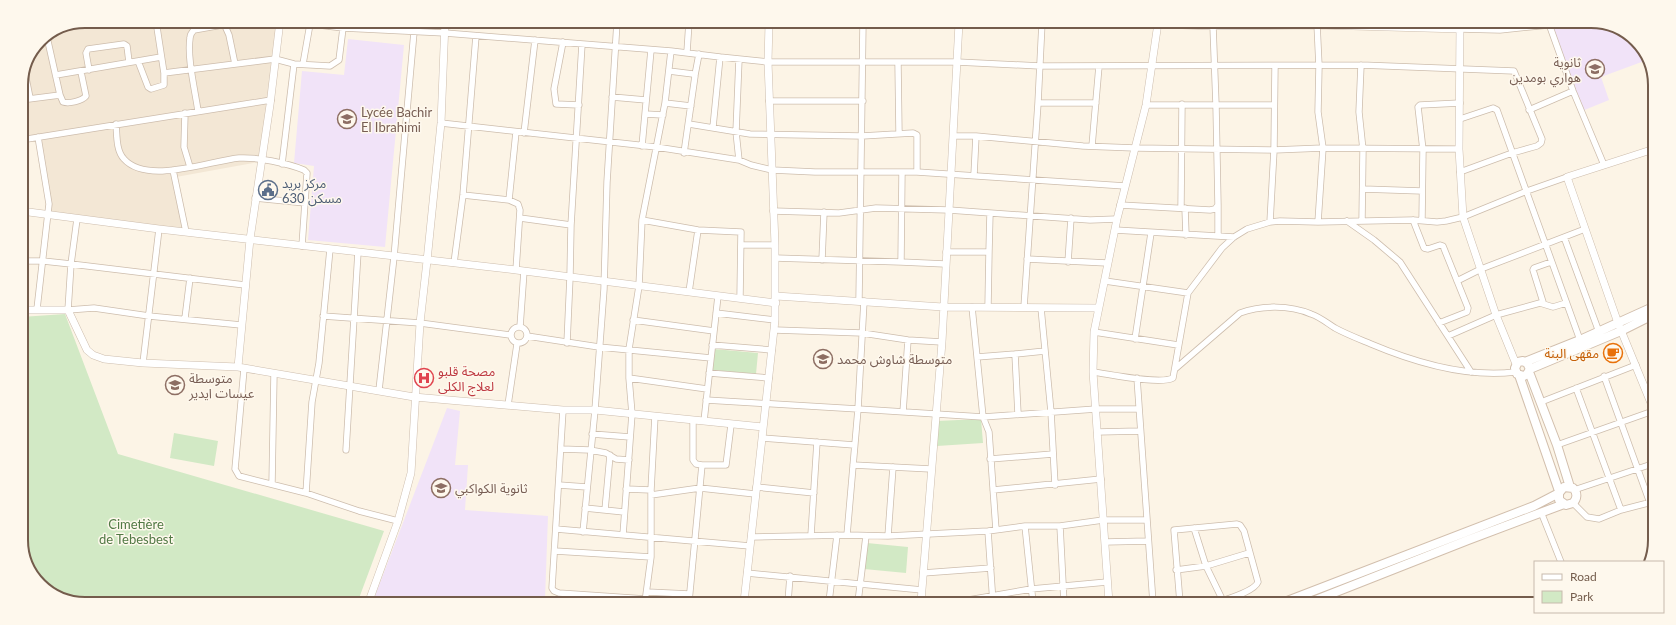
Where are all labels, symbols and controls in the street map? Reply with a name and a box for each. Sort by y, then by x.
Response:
place label: ثانوية هواري بومدين [1510,54,1581,88]
school or university icon: ثانوية هواري بومدين [1584,58,1606,80]
place label: Lycée Bachir El Ibrahimi [361,104,432,135]
school or university icon: Lycée Bachir El Ibrahimi [336,108,358,130]
place label: مركز بريد 630 مسكن [282,175,342,207]
public building icon: مركز بريد 630 مسكن [257,179,279,201]
cafe icon: مقهى البنة [1602,342,1624,364]
place label: مقهى البنة [1545,345,1599,362]
school or university icon: متوسطة شاوش محمد [812,348,834,370]
place label: متوسطة شاوش محمد [837,351,952,368]
place label: مصحة قلبو لعلاج الكلى [438,363,496,397]
hospital icon: مصحة قلبو لعلاج الكلى [413,367,435,389]
place label: متوسطة عيسات ايدير [188,370,255,401]
school or university icon: متوسطة عيسات ايدير [164,374,186,396]
school or university icon: ثانوية الكواكبي [430,477,452,499]
place label: ثانوية الكواكبي [455,480,528,499]
park label: Cimetière de Tebesbest [99,516,173,547]
legend [1534,561,1664,613]
text: Road [1570,569,1597,584]
text: Park [1570,589,1594,604]

